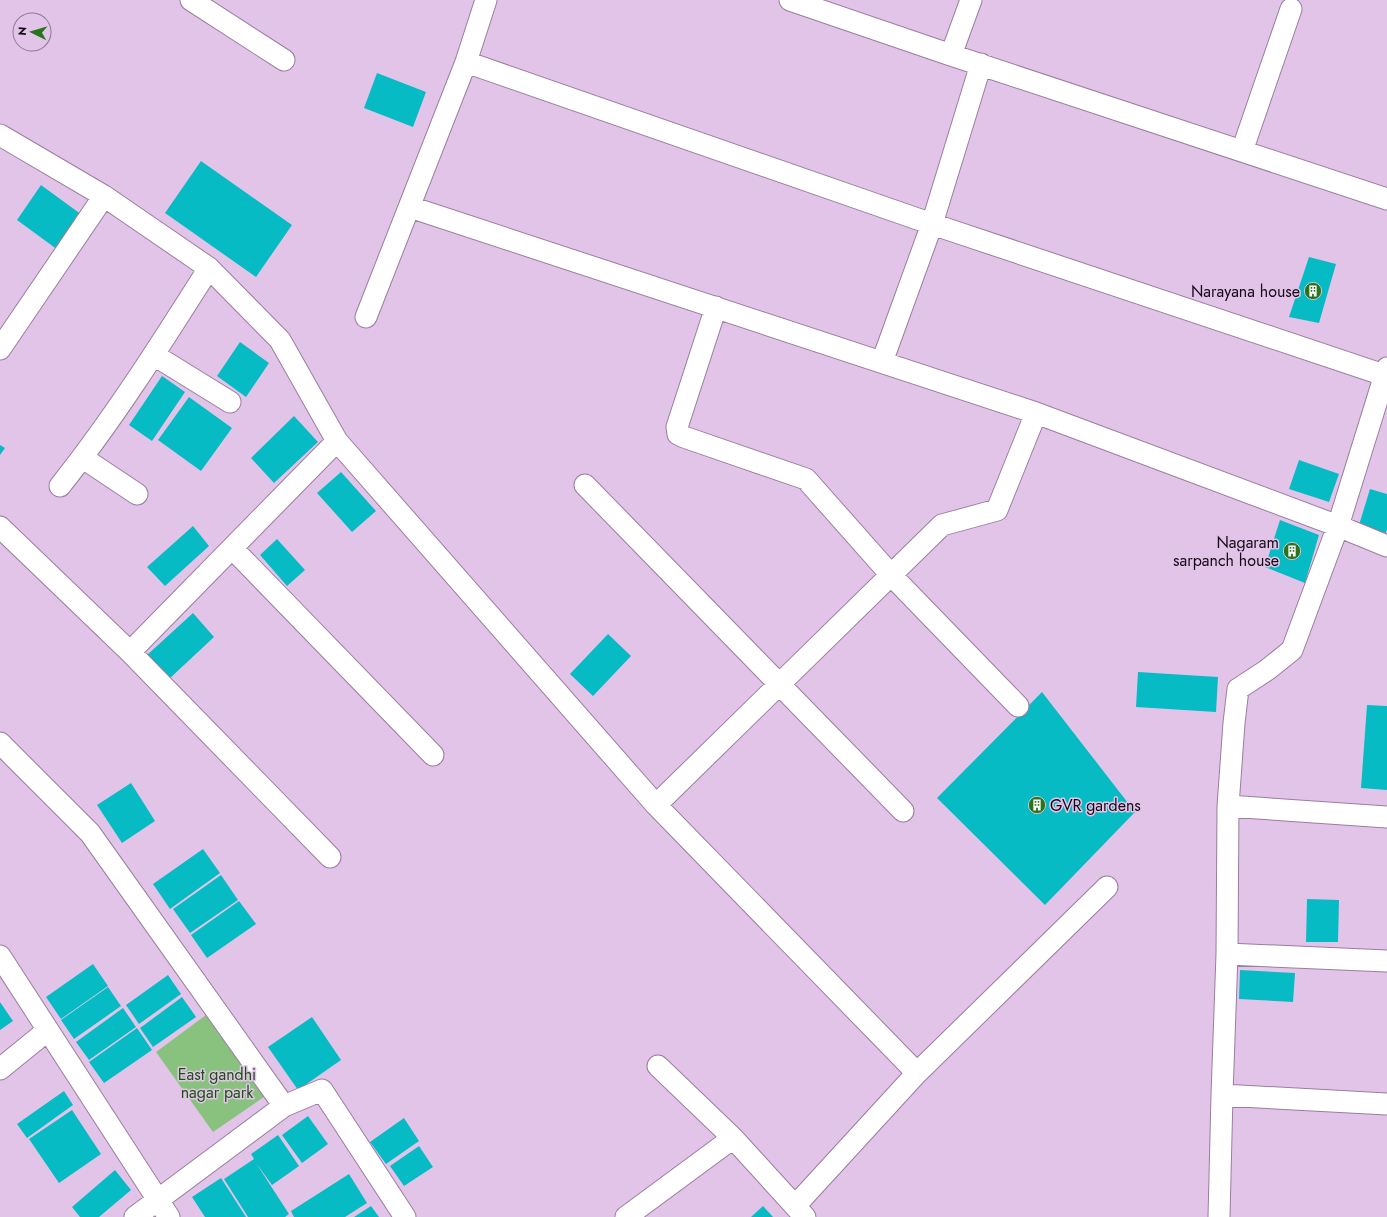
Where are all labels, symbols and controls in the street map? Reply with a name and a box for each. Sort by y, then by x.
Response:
north arrow [12,12,52,52]
text: N [14,26,30,36]
place label: Narayana house [1191,280,1300,303]
building icon: Narayana house [1303,281,1323,301]
place label: Nagaram sarpanch house [1173,531,1279,572]
building icon: Nagaram sarpanch house [1282,541,1302,561]
place label: GVR gardens [1050,794,1141,817]
building icon: GVR gardens [1027,795,1047,815]
park label: East gandhi nagar park [178,1063,256,1104]

